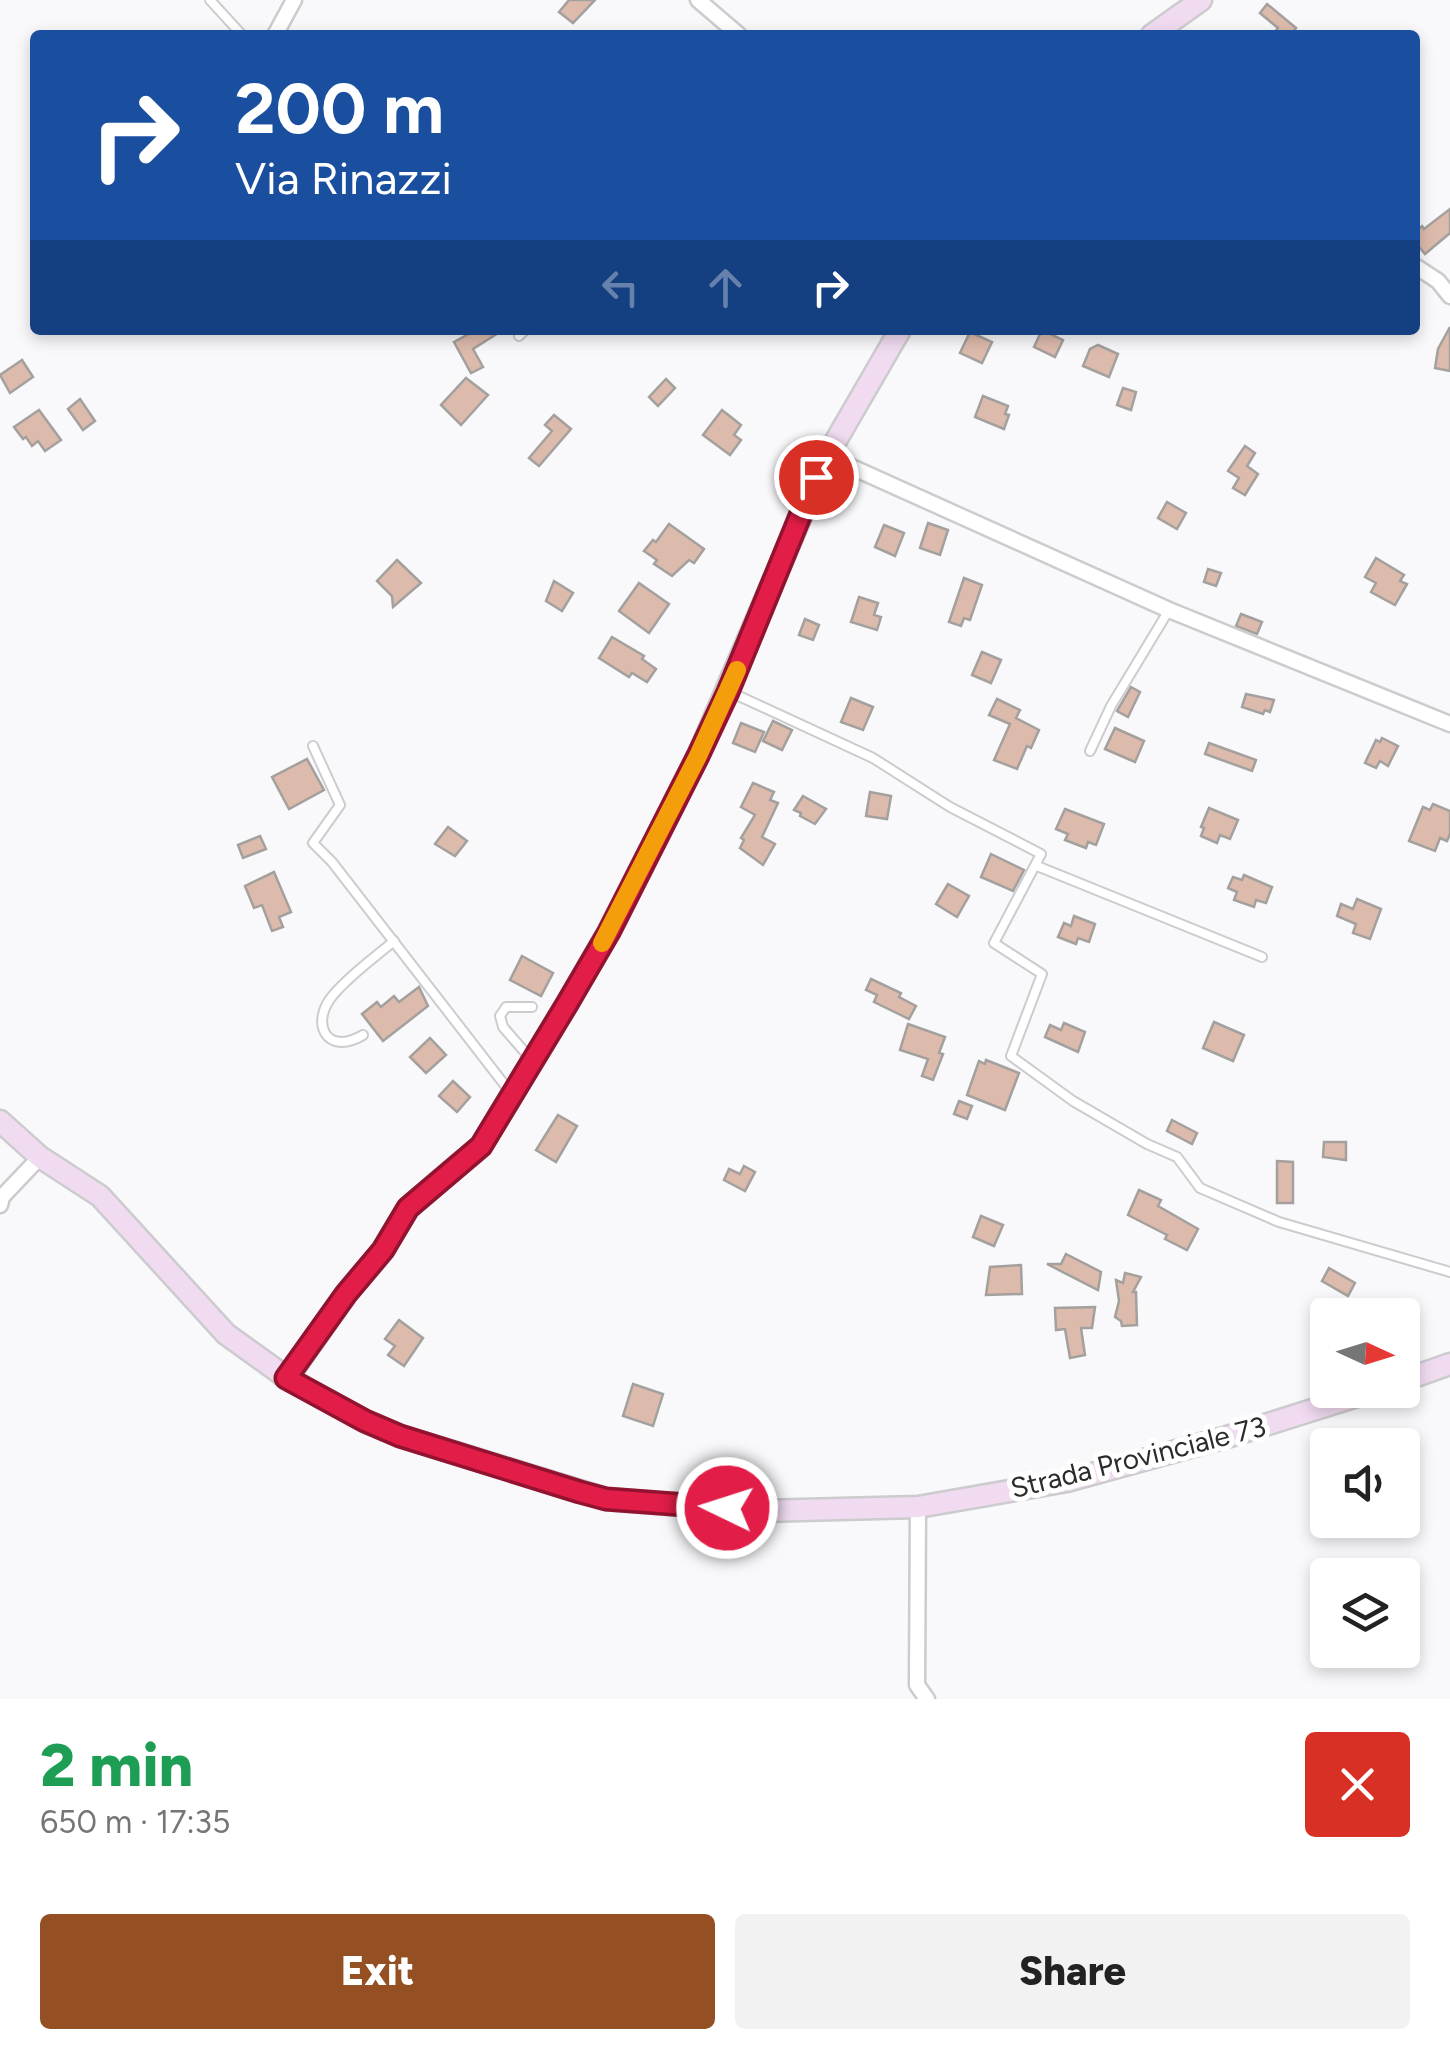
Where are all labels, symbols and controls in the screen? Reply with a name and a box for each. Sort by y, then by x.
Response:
text: 200 m [235,66,444,151]
icon: right [70,70,200,200]
text: Via Rinazzi [235,151,452,205]
icon: left [593,260,648,315]
icon: ahead [698,260,753,315]
icon: right [803,260,858,315]
pin [774,435,859,520]
icon: arrive [789,450,844,505]
north arrow [1310,1298,1420,1408]
map controls [1310,1298,1420,1668]
street label: Strada Provinciale 73 [1007,1409,1269,1505]
button: sound [1310,1428,1420,1538]
position arrow [675,1456,779,1560]
button: layers [1310,1558,1420,1668]
text: 2 min [40,1729,193,1801]
button: close [1305,1732,1410,1837]
text: 650 m · 17:35 [40,1803,230,1841]
button: Exit [40,1914,715,2029]
button: Share [735,1914,1410,2029]

